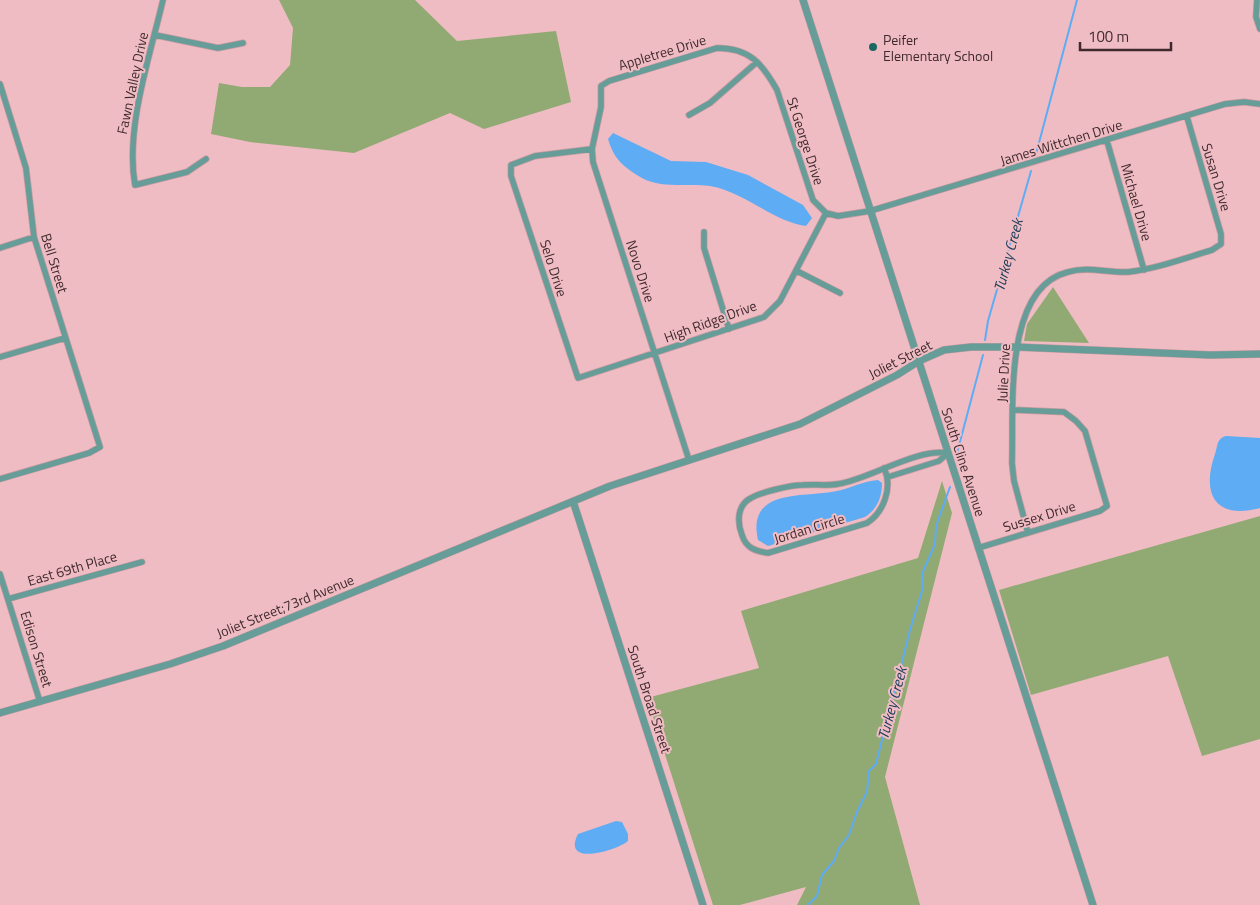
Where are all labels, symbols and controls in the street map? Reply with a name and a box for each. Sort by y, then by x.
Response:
scale bar [1080,20,1171,52]
text: 100 m [1088,25,1129,48]
street label: Appletree Drive [616,29,708,75]
place label: Peifer Elementary School [883,29,993,66]
street label: Fawn Valley Drive [111,30,153,136]
marker: Peifer Elementary School [867,41,879,53]
street label: St George Drive [782,94,830,188]
street label: James Wittchen Drive [997,113,1125,171]
street label: Susan Drive [1197,141,1237,213]
street label: Michael Drive [1116,161,1158,243]
water label: Turkey Creek [987,214,1029,294]
street label: Bell Street [36,231,74,295]
street label: Selo Drive [535,237,573,299]
street label: Novo Drive [621,237,661,305]
street label: High Ridge Drive [661,294,759,348]
street label: Joliet Street [865,334,935,384]
street label: Julie Drive [991,343,1015,403]
street label: South Cline Avenue [937,405,991,519]
street label: Sussex Drive [1000,495,1078,537]
street label: Jordan Circle [771,507,847,549]
street label: East 69th Place [25,545,119,591]
street label: Joliet Street;73rd Avenue [213,569,357,643]
street label: Edison Street [15,608,59,690]
street label: South Broad Street [623,642,677,756]
water label: Turkey Creek [871,662,913,742]

